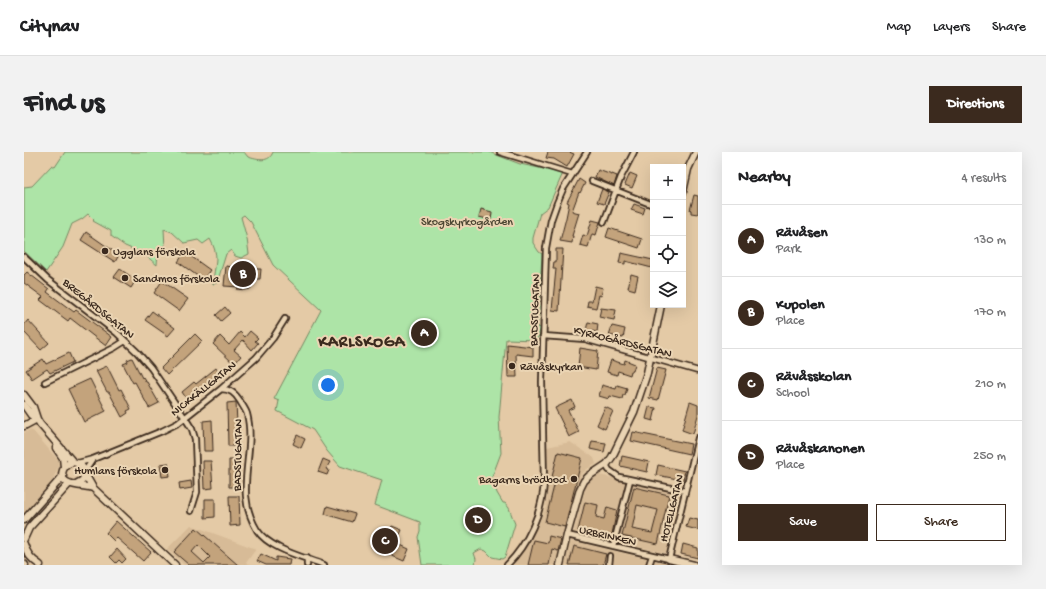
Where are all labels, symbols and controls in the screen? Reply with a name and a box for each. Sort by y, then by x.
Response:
text: Citynav [20,16,79,39]
text: Map [887,19,911,36]
text: Layers [933,19,970,36]
text: Share [992,19,1026,36]
button: Directions [929,86,1022,123]
text: Find us [24,88,104,121]
map controls [650,164,686,308]
button: + [650,164,686,200]
text: Nearby [738,168,791,188]
text: 4 results [962,171,1006,186]
button: − [650,200,686,236]
park label: Skogskyrkogården [421,216,513,230]
text: Rävåsen [776,224,828,242]
text: A [747,233,755,248]
text: 130 m [974,233,1006,248]
button: locate [650,236,686,272]
text: Park [776,242,801,257]
marker: Ugglans förskola [100,246,110,256]
place label: Ugglans förskola [113,246,196,260]
pin: B [230,259,256,289]
button: layers [650,272,686,308]
marker: Sandmos förskola [120,273,130,283]
place label: Sandmos förskola [133,273,220,287]
street label: BADSTUGATAN [528,274,544,347]
street label: BREGÅRDSGATAN [58,275,137,343]
text: Kupolen [776,296,825,314]
text: B [748,305,754,320]
text: 170 m [974,305,1006,320]
text: Place [776,314,804,329]
pin: A [411,318,437,348]
street label: KYRKOGÅRDSGATAN [572,323,674,362]
district label: KARLSKOGA [318,334,406,353]
street label: NICKKÄLLGATAN [169,359,240,420]
marker: Rävåskyrkan [507,361,517,371]
place label: Rävåskyrkan [520,361,583,375]
text: Rävåsskolan [776,368,851,386]
your location [318,375,338,395]
text: C [747,377,755,392]
text: 210 m [975,377,1006,392]
text: School [776,386,810,401]
street label: BADSTUGATAN [231,419,247,492]
text: Rävåskanonen [776,440,865,458]
text: D [747,449,755,464]
text: 250 m [973,449,1006,464]
text: Place [776,458,804,473]
place label: Humlans förskola [74,465,157,479]
marker: Humlans förskola [160,465,170,475]
street label: HOTELLGATAN [658,473,688,544]
place label: Bagarns brödbod [478,474,567,488]
marker: Bagarns brödbod [569,474,579,484]
button: Save [738,504,868,541]
button: Share [876,504,1006,541]
pin: D [465,505,491,535]
street label: URBRINKEN [578,524,638,550]
pin: C [372,526,398,556]

